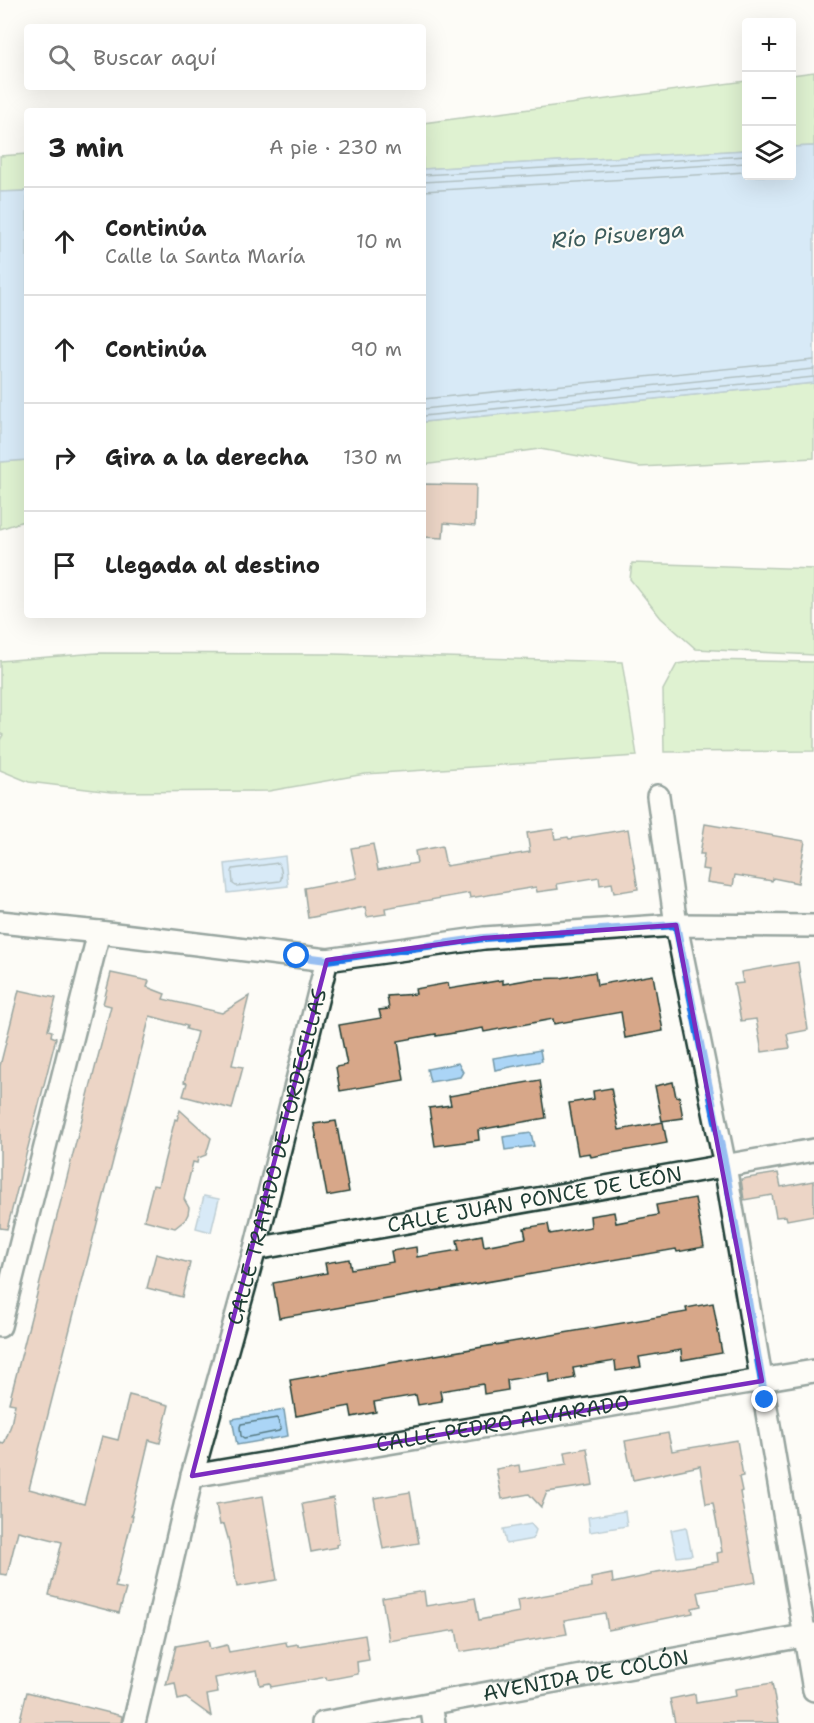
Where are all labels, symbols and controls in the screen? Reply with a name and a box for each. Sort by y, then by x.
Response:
map controls [742,18,796,180]
button: + [742,18,796,72]
search box [24,24,426,90]
icon: search [45,41,78,74]
text: Buscar aquí [93,43,216,72]
button: − [742,72,796,126]
button: layers [742,126,796,180]
text: 3 min [48,130,124,165]
text: A pie · 230 m [269,134,402,160]
text: Continúa [105,214,207,243]
water label: Río Pisuerga [550,215,686,255]
icon: ahead [48,225,81,258]
text: 10 m [356,228,402,254]
text: Calle la Santa María [105,243,305,269]
icon: ahead [48,333,81,366]
text: Continúa [105,335,207,364]
text: 90 m [350,336,402,362]
icon: right [48,441,81,474]
text: Gira a la derecha [105,443,309,472]
text: 130 m [343,444,402,470]
icon: arrive [48,549,81,582]
text: Llegada al destino [105,551,320,580]
route start [283,942,309,968]
street label: CALLE TRATADO DE TORDESILLAS [221,986,333,1328]
street label: CALLE JUAN PONCE DE LEÓN [385,1160,684,1239]
route end [751,1386,777,1412]
street label: CALLE PEDRO ALVARADO [374,1388,632,1459]
street label: AVENIDA DE COLÓN [480,1643,691,1708]

